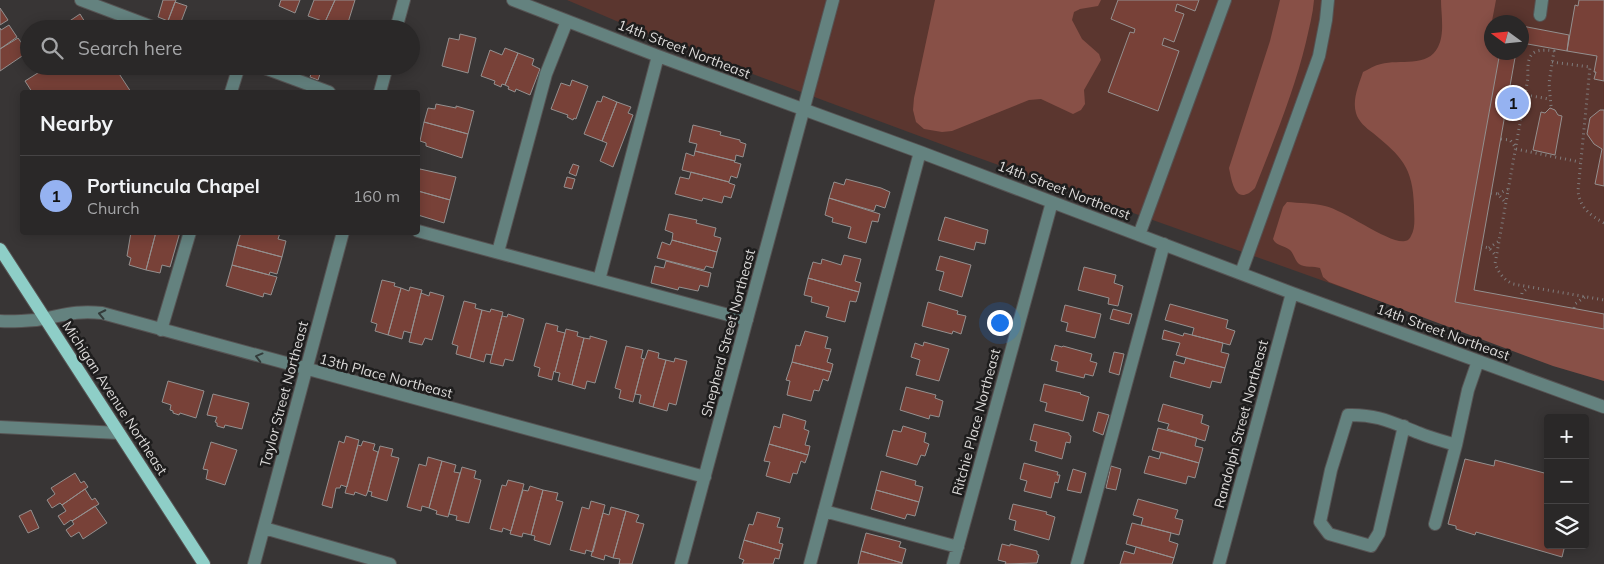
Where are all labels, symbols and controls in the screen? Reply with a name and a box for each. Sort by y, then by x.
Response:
street label: 14th Street Northeast [615,15,753,83]
north arrow [1484,15,1529,60]
search box [20,20,420,75]
icon: search [38,34,66,62]
text: Search here [78,36,182,60]
pin: 1 [1497,84,1529,122]
text: Nearby [40,110,113,136]
street label: 14th Street Northeast [995,156,1133,224]
text: Portiuncula Chapel [87,174,260,198]
text: 1 [51,186,61,206]
text: 160 m [353,186,400,206]
text: Church [87,198,140,218]
street label: Shepherd Street Northeast [697,247,759,419]
street label: 14th Street Northeast [1374,299,1512,365]
one-way arrow [98,309,107,320]
your location [987,310,1013,336]
street label: Michigan Avenue Northeast [59,318,172,478]
street label: Taylor Street Northeast [256,319,312,469]
street label: Randolph Street Northeast [1210,338,1272,510]
street label: Ritchie Place Northeast [948,347,1004,497]
street label: 13th Place Northeast [317,350,455,402]
one-way arrow [255,352,263,362]
map controls [1544,414,1589,549]
button: + [1544,414,1589,459]
button: − [1544,459,1589,504]
button: layers [1544,504,1589,549]

